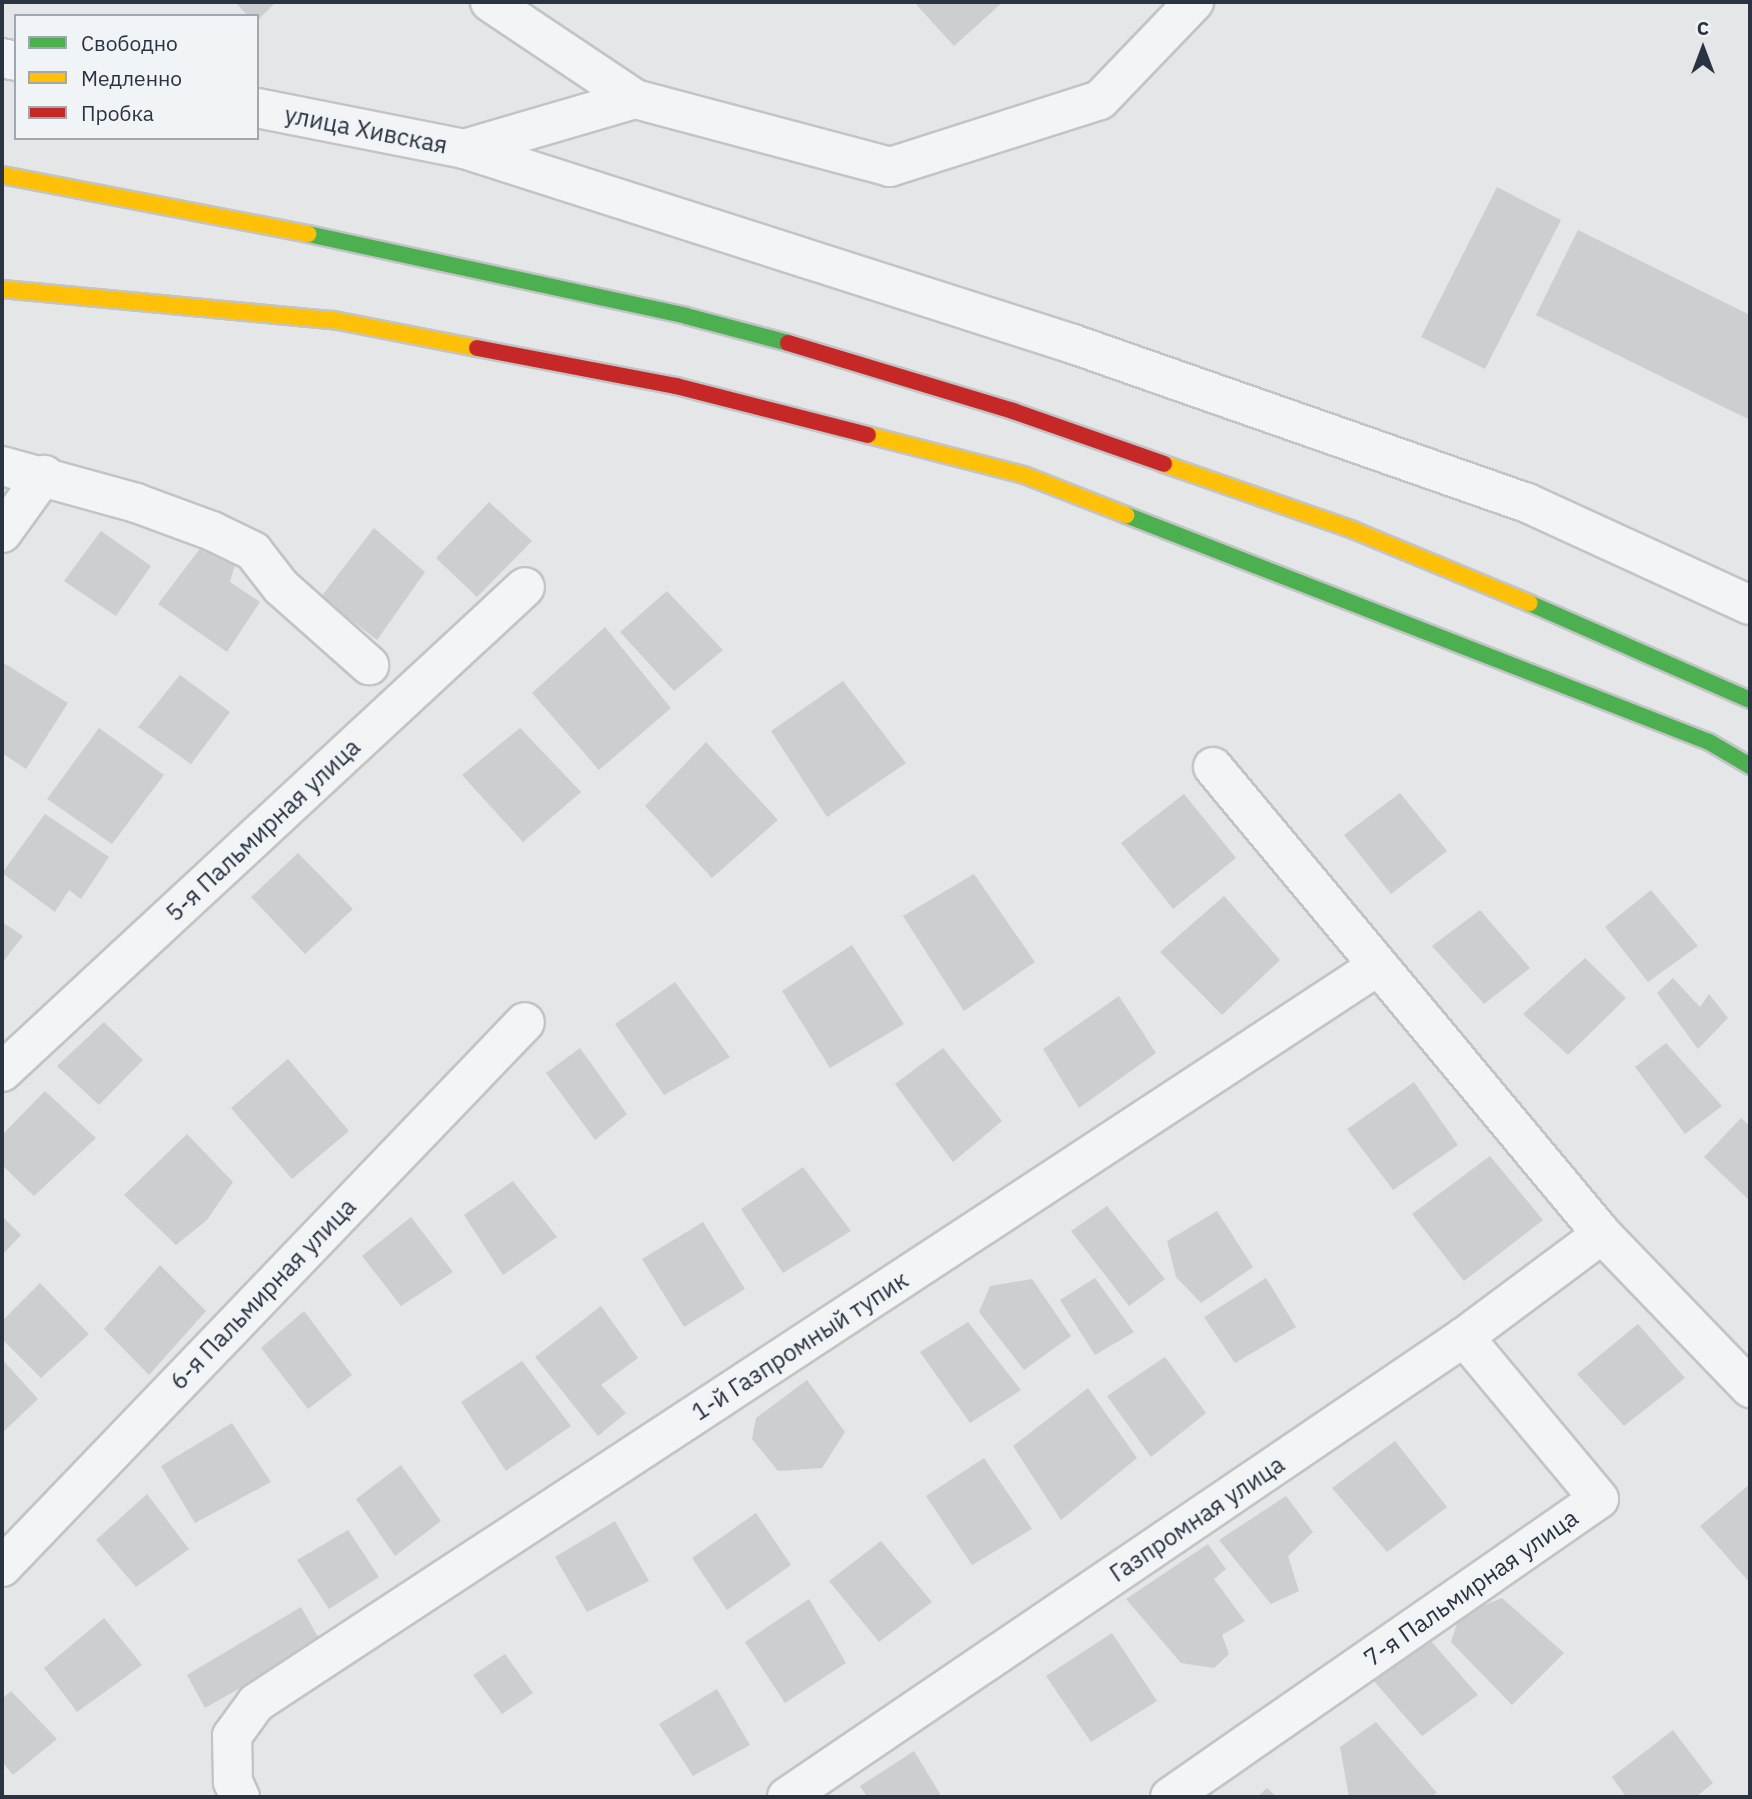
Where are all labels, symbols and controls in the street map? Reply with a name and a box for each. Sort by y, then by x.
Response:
legend [14,14,259,140]
north arrow [1668,14,1738,84]
text: С [1697,16,1709,40]
text: Свободно [81,29,178,57]
text: Медленно [81,64,182,92]
text: Пробка [81,99,154,127]
street label: улица Хивская [282,100,450,160]
street label: 5-я Пальмирная улица [160,733,366,927]
street label: 6-я Пальмирная улица [164,1192,362,1396]
street label: 1-й Газпромный тупик [686,1265,914,1427]
street label: Газпромная улица [1104,1450,1290,1588]
street label: 7-я Пальмирная улица [1358,1503,1584,1673]

